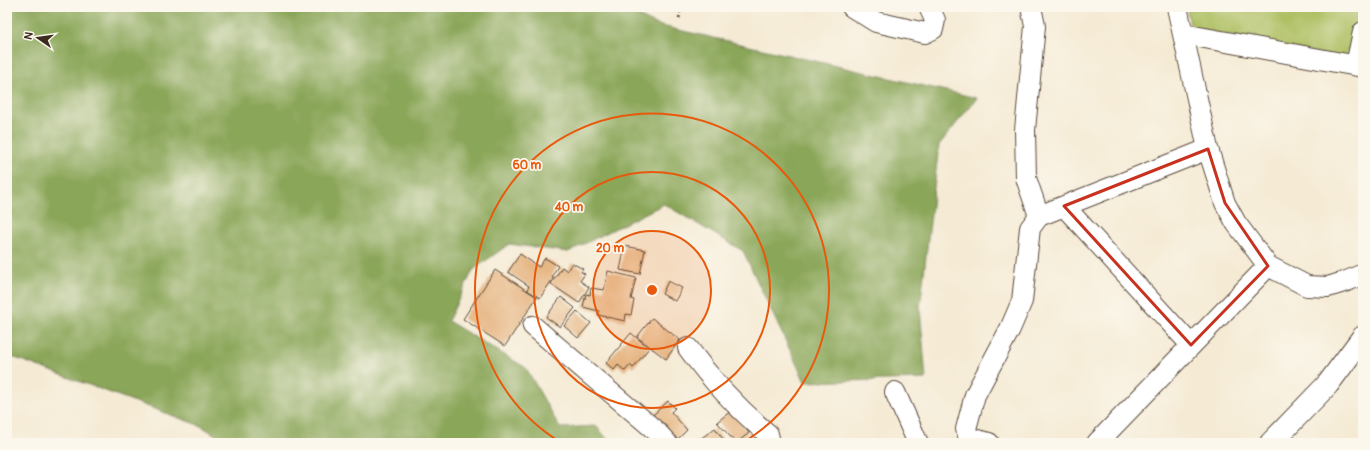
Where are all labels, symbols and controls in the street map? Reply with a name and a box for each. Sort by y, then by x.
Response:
north arrow [18,18,58,58]
text: N [22,30,36,41]
text: 60 m [513,158,542,173]
text: 40 m [554,200,584,215]
text: 20 m [596,241,624,256]
centre of rings [645,283,659,297]

